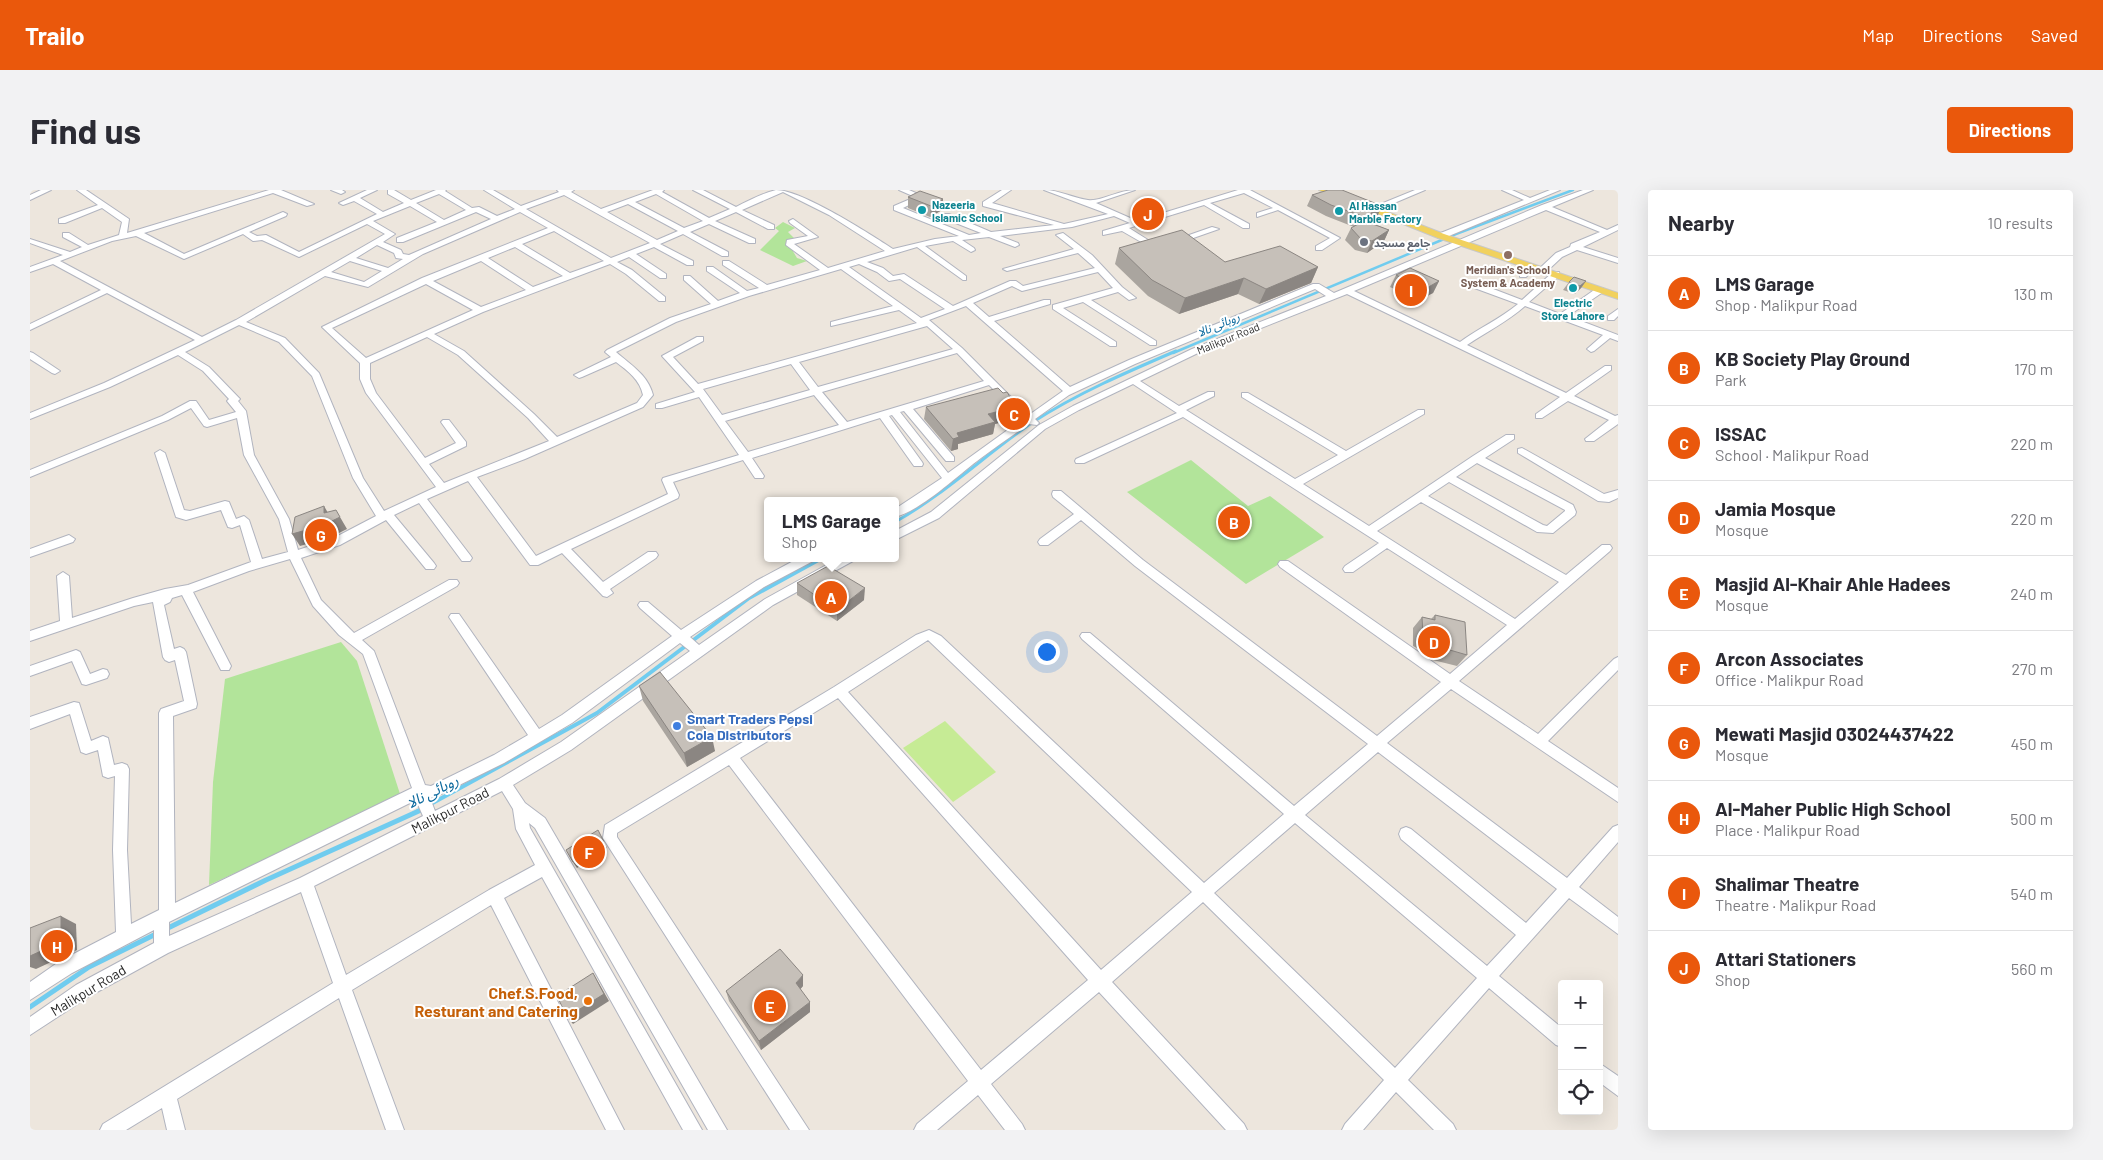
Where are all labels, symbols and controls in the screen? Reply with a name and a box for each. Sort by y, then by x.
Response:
text: Trailo [25,21,85,50]
text: Map [1862,24,1894,46]
text: Directions [1922,24,2003,46]
text: Saved [2031,24,2078,46]
button: Directions [1947,107,2073,153]
text: Find us [30,109,141,151]
pin: J [1132,195,1164,233]
place label: Nazeeria Islamic School [932,198,1003,224]
place label: Al Hassan Marble Factory [1349,199,1422,225]
marker: Nazeeria Islamic School [916,204,928,216]
marker: Al Hassan Marble Factory [1333,205,1345,217]
text: Nearby [1668,210,1734,235]
text: 10 results [1988,213,2053,232]
marker: جامع مسجد [1358,236,1370,248]
place label: جامع مسجد [1374,236,1430,252]
marker: Meridian's School System & Academy [1502,249,1514,261]
place label: Meridian's School System & Academy [1461,263,1556,289]
pin: I [1395,271,1427,309]
text: LMS Garage [1715,272,1814,295]
marker: Electric Store Lahore [1567,282,1579,294]
text: A [1679,284,1689,303]
text: 130 m [2014,284,2053,303]
text: Shop · Malikpur Road [1715,295,1857,314]
place label: Electric Store Lahore [1541,296,1605,322]
water label: روہائی نالا [1195,309,1242,340]
street label: Malikpur Road [1195,319,1261,357]
text: KB Society Play Ground [1715,347,1910,370]
text: B [1679,359,1689,378]
text: 170 m [2014,359,2053,378]
text: Park [1715,370,1746,389]
pin: C [998,395,1030,433]
text: ISSAC [1715,422,1767,445]
text: C [1679,434,1689,453]
text: 220 m [2010,434,2053,453]
text: School · Malikpur Road [1715,445,1869,464]
popup [764,497,899,562]
text: Jamia Mosque [1715,497,1836,520]
pin: B [1218,503,1250,541]
text: LMS Garage [782,509,881,532]
text: D [1679,509,1689,528]
text: 220 m [2010,509,2053,528]
pin: G [305,516,337,554]
text: Mosque [1715,520,1769,539]
text: Shop [782,532,817,551]
text: Masjid Al-Khair Ahle Hadees [1715,572,1951,595]
pin: A [815,578,847,616]
text: E [1679,584,1689,603]
text: 240 m [2010,584,2053,603]
text: Mosque [1715,595,1769,614]
pin: D [1418,623,1450,661]
your location [1034,639,1060,665]
text: Arcon Associates [1715,647,1864,670]
text: F [1680,659,1688,678]
text: 270 m [2011,659,2053,678]
text: Office · Malikpur Road [1715,670,1864,689]
place label: Smart Traders Pepsi Cola Distributors [687,710,813,743]
marker: Smart Traders Pepsi Cola Distributors [671,720,683,732]
text: Mewati Masjid 03024437422 [1715,722,1954,745]
text: G [1679,734,1689,753]
text: 450 m [2010,734,2053,753]
text: Mosque [1715,745,1769,764]
water label: روہائی نالا [403,770,462,813]
street label: Malikpur Road [408,783,492,837]
text: Al-Maher Public High School [1715,797,1951,820]
text: H [1679,809,1689,828]
text: 500 m [2010,809,2053,828]
text: Place · Malikpur Road [1715,820,1860,839]
pin: F [573,833,605,871]
text: Shalimar Theatre [1715,872,1859,895]
text: I [1682,884,1686,903]
text: 540 m [2010,884,2053,903]
text: Theatre · Malikpur Road [1715,895,1876,914]
pin: H [41,927,73,965]
text: Attari Stationers [1715,947,1856,970]
text: J [1679,959,1689,978]
text: 560 m [2011,959,2053,978]
street label: Malikpur Road [47,961,129,1019]
text: Shop [1715,970,1750,989]
map controls [1558,980,1603,1115]
button: + [1558,980,1603,1025]
place label: Chef.S.Food, Resturant and Catering [414,983,578,1020]
pin: E [754,987,786,1025]
marker: Chef.S.Food, Resturant and Catering [582,995,594,1007]
button: − [1558,1025,1603,1070]
button: locate [1558,1070,1603,1115]

